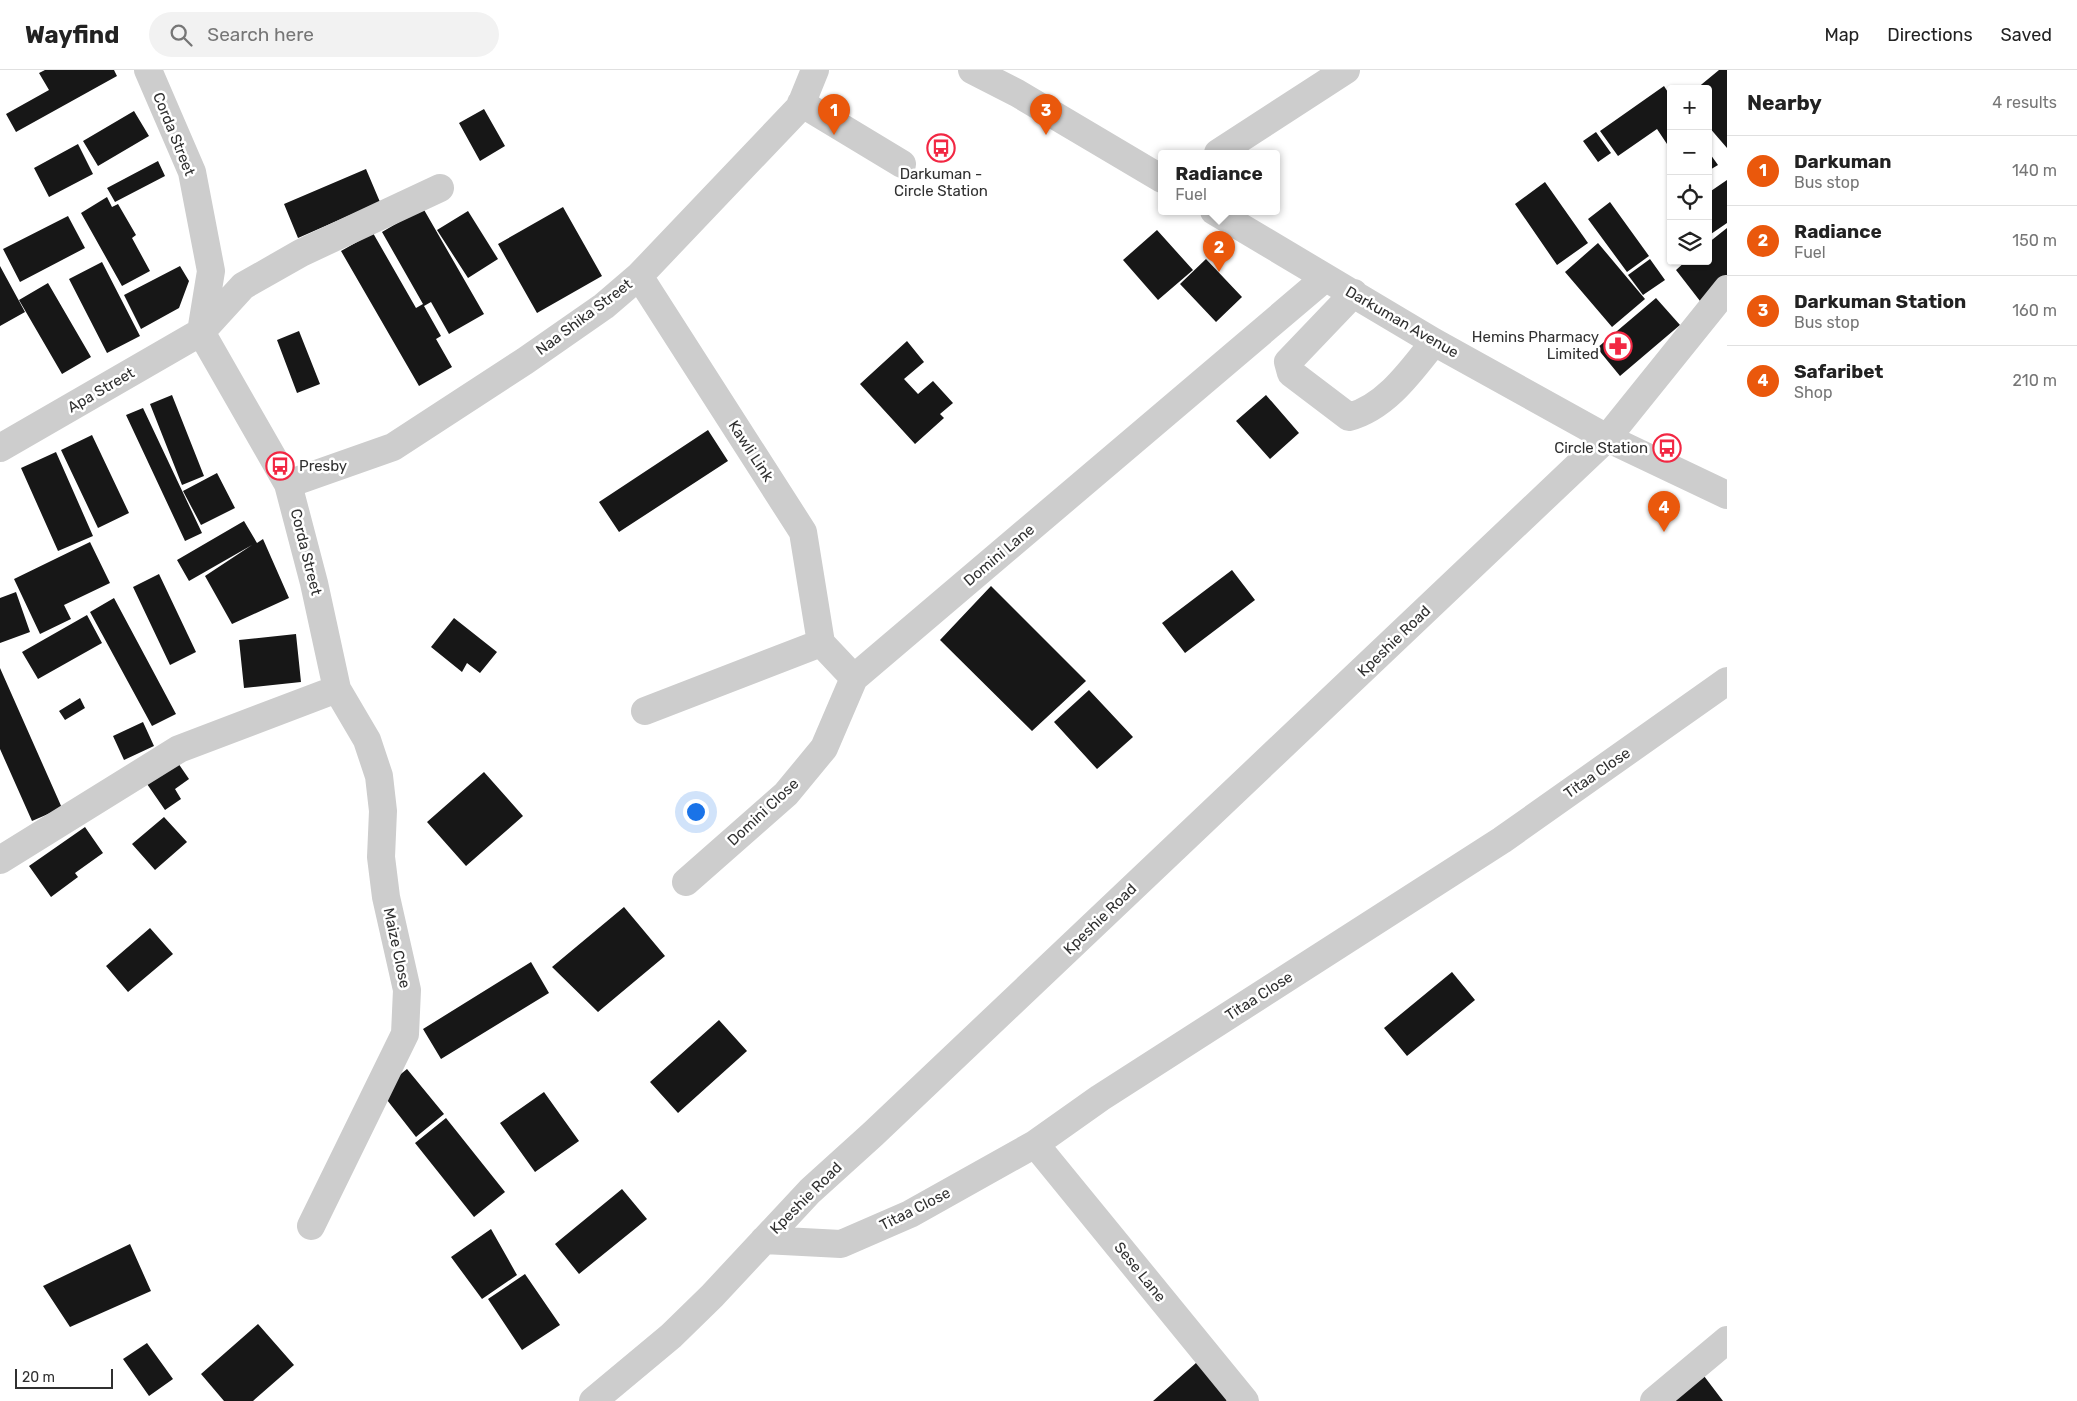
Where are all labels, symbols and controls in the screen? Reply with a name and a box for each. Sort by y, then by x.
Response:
search box [149,12,499,57]
text: Wayfind [25,21,119,49]
icon: search [167,21,195,49]
text: Search here [207,23,314,46]
text: Map [1824,24,1859,46]
text: Directions [1887,24,1973,46]
text: Saved [2001,24,2052,46]
map controls [1667,85,1712,265]
button: + [1667,85,1712,130]
street label: Corda Street [149,90,199,178]
text: Nearby [1747,90,1822,115]
text: 4 results [1992,93,2057,112]
pin: 1 [818,94,850,135]
pin: 3 [1030,94,1062,135]
button: − [1667,130,1712,175]
bus stop icon: Darkuman - Circle Station [926,133,956,163]
popup [1158,150,1280,215]
text: Darkuman [1794,150,1892,173]
text: 1 [1759,161,1767,180]
text: 140 m [2012,161,2057,180]
text: Radiance [1175,162,1263,185]
place label: Darkuman - Circle Station [894,165,988,200]
text: Bus stop [1794,173,1860,192]
button: locate [1667,175,1712,220]
text: Fuel [1175,185,1207,204]
button: layers [1667,220,1712,265]
text: Radiance [1794,220,1882,243]
pin: 2 [1203,231,1235,272]
text: 2 [1758,231,1768,250]
text: 150 m [2012,231,2057,250]
text: Fuel [1794,243,1826,262]
street label: Naa Shika Street [532,275,636,359]
street label: Darkuman Avenue [1342,282,1462,362]
text: Darkuman Station [1794,290,1966,313]
text: 3 [1758,301,1768,320]
text: 160 m [2012,301,2057,320]
text: Bus stop [1794,313,1860,332]
place label: Hemins Pharmacy Limited [1472,328,1599,363]
pharmacy icon: Hemins Pharmacy Limited [1603,331,1633,361]
text: Safaribet [1794,360,1883,383]
street label: Apa Street [64,364,138,416]
text: 4 [1758,371,1768,390]
text: 210 m [2012,371,2057,390]
text: Shop [1794,383,1832,402]
street label: Kawli Link [725,417,777,485]
bus stop icon: Circle Station [1652,433,1682,463]
place label: Circle Station [1554,439,1648,457]
bus stop icon: Presby [265,451,295,481]
place label: Presby [299,457,347,475]
pin: 4 [1648,491,1680,532]
street label: Corda Street [287,507,325,597]
street label: Domini Lane [960,520,1038,590]
street label: Kpeshie Road [1354,602,1434,680]
street label: Titaa Close [1560,744,1634,802]
street label: Domini Close [724,775,802,849]
your location [683,799,709,825]
street label: Kpeshie Road [1060,880,1140,958]
street label: Maize Close [380,906,414,990]
street label: Titaa Close [1222,968,1296,1024]
street label: Kpeshie Road [766,1158,846,1238]
street label: Titaa Close [877,1184,953,1234]
street label: Sese Lane [1110,1238,1170,1306]
scale bar [15,1366,112,1389]
text: 20 m [22,1369,55,1386]

